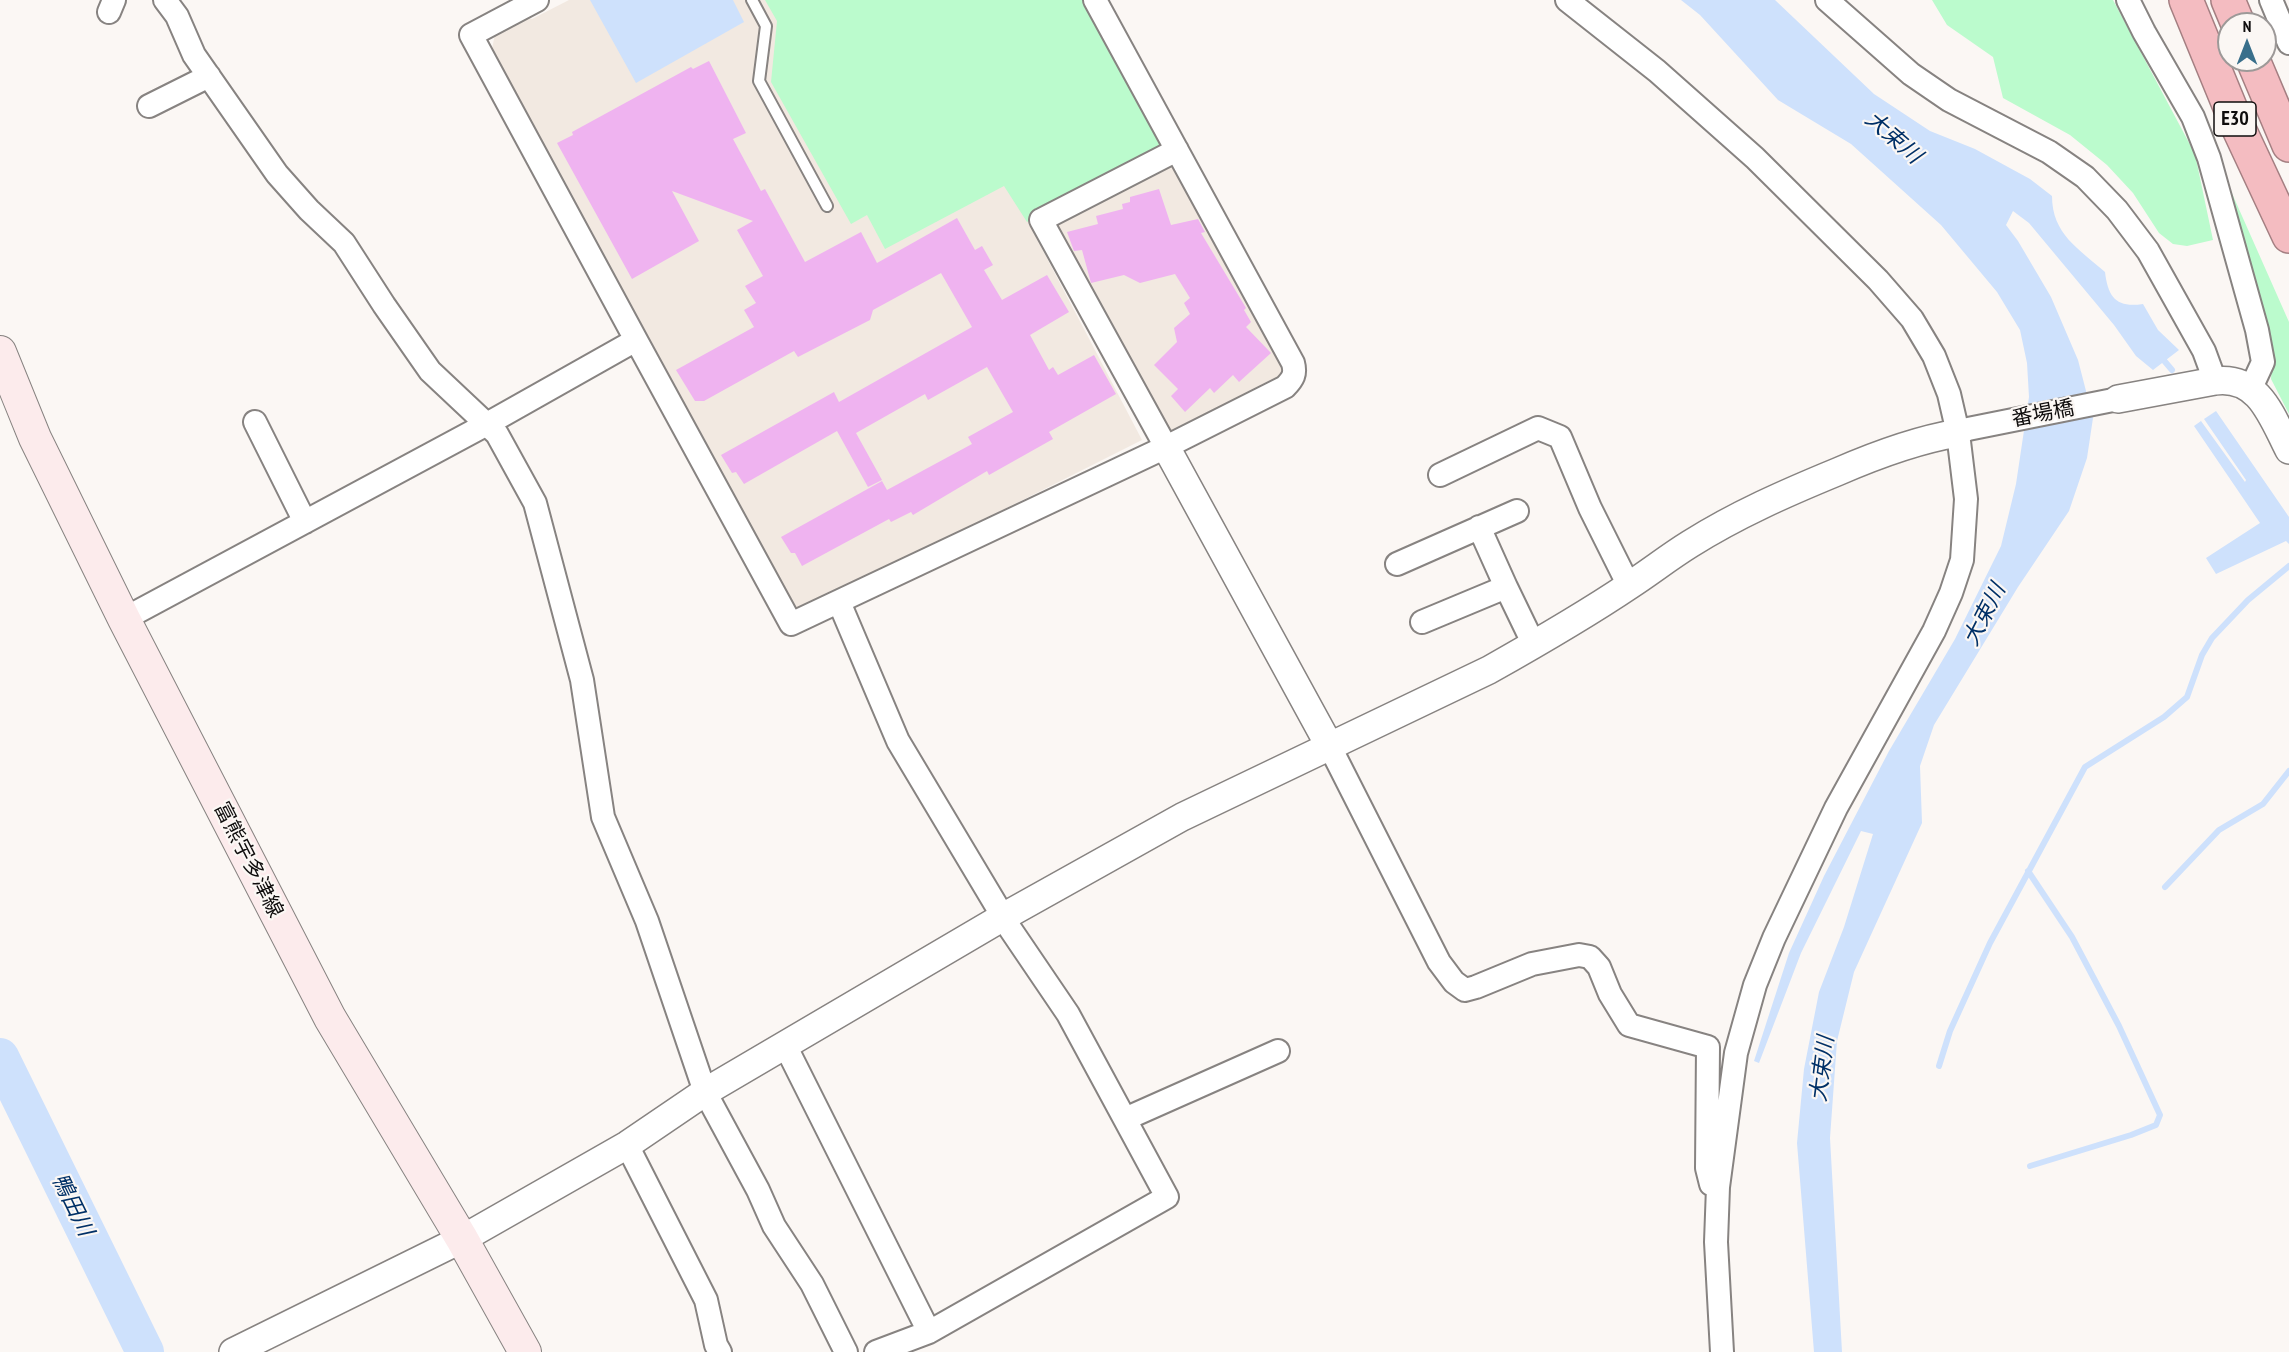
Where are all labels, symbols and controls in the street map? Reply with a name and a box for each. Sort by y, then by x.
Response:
north arrow [2217,12,2277,72]
text: N [2243,16,2251,36]
road number: E30 [2214,102,2256,136]
water label: 大束川 [1859,106,1927,170]
street label: 番場橋 [2010,396,2076,432]
water label: 大束川 [1958,580,2012,650]
street label: 富熊宇多津線 [208,798,288,922]
water label: 大束川 [1806,1035,1840,1103]
water label: 鴨田川 [46,1170,98,1240]

